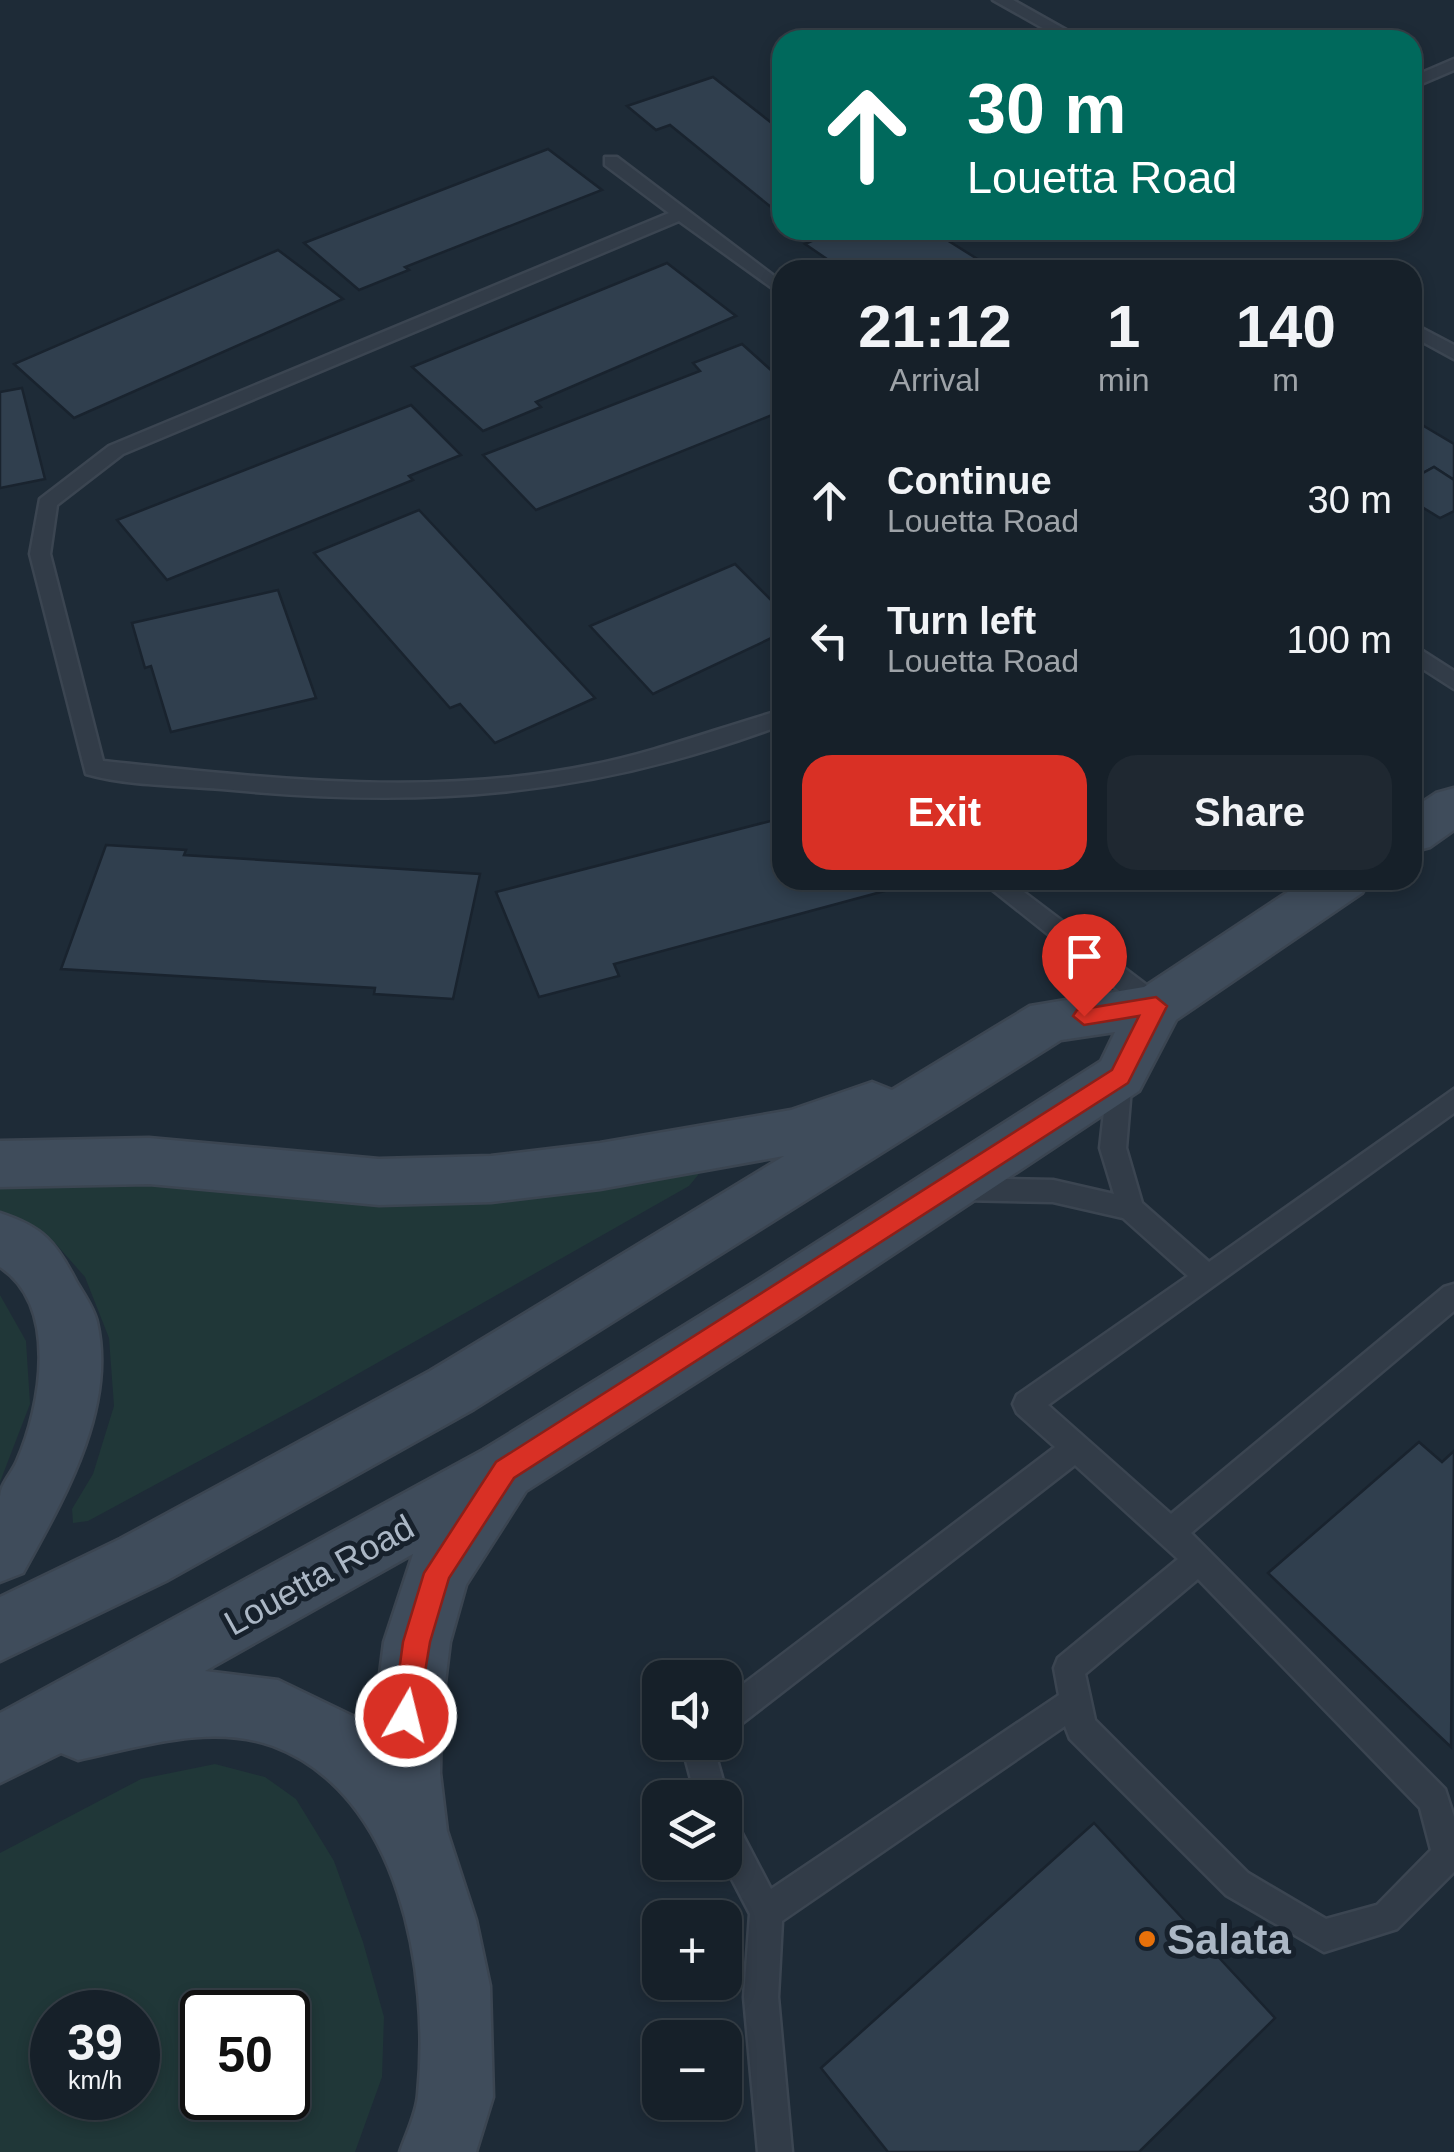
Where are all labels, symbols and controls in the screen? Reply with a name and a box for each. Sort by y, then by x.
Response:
icon: ahead [802,70,932,200]
text: 30 m [967,70,1127,148]
text: Louetta Road [967,152,1237,203]
text: 21:12 [858,293,1012,360]
text: 1 [1107,293,1140,360]
text: 140 [1236,293,1336,360]
text: Arrival [890,362,980,398]
text: min [1098,362,1149,398]
text: m [1272,362,1299,398]
text: Continue [887,460,1052,502]
icon: ahead [802,473,857,528]
text: 30 m [1308,479,1392,521]
text: Louetta Road [887,503,1079,539]
text: Turn left [887,600,1036,642]
icon: left [802,613,857,668]
text: 100 m [1286,619,1392,661]
text: Louetta Road [887,643,1079,679]
button: Exit [802,755,1087,870]
button: Share [1107,755,1392,870]
pin [1042,914,1127,1017]
icon: arrive [1057,929,1112,984]
street label: Louetta Road [217,1507,420,1643]
map controls [642,1660,742,2120]
button: sound [642,1660,742,1760]
position arrow [354,1664,458,1768]
button: layers [642,1780,742,1880]
button: + [642,1900,742,2000]
place label: Salata [1167,1916,1291,1963]
marker: Salata [1136,1928,1158,1950]
speed limit sign: 50 [180,1990,310,2120]
text: 39 [67,2015,123,2071]
button: − [642,2020,742,2120]
text: km/h [68,2066,122,2094]

